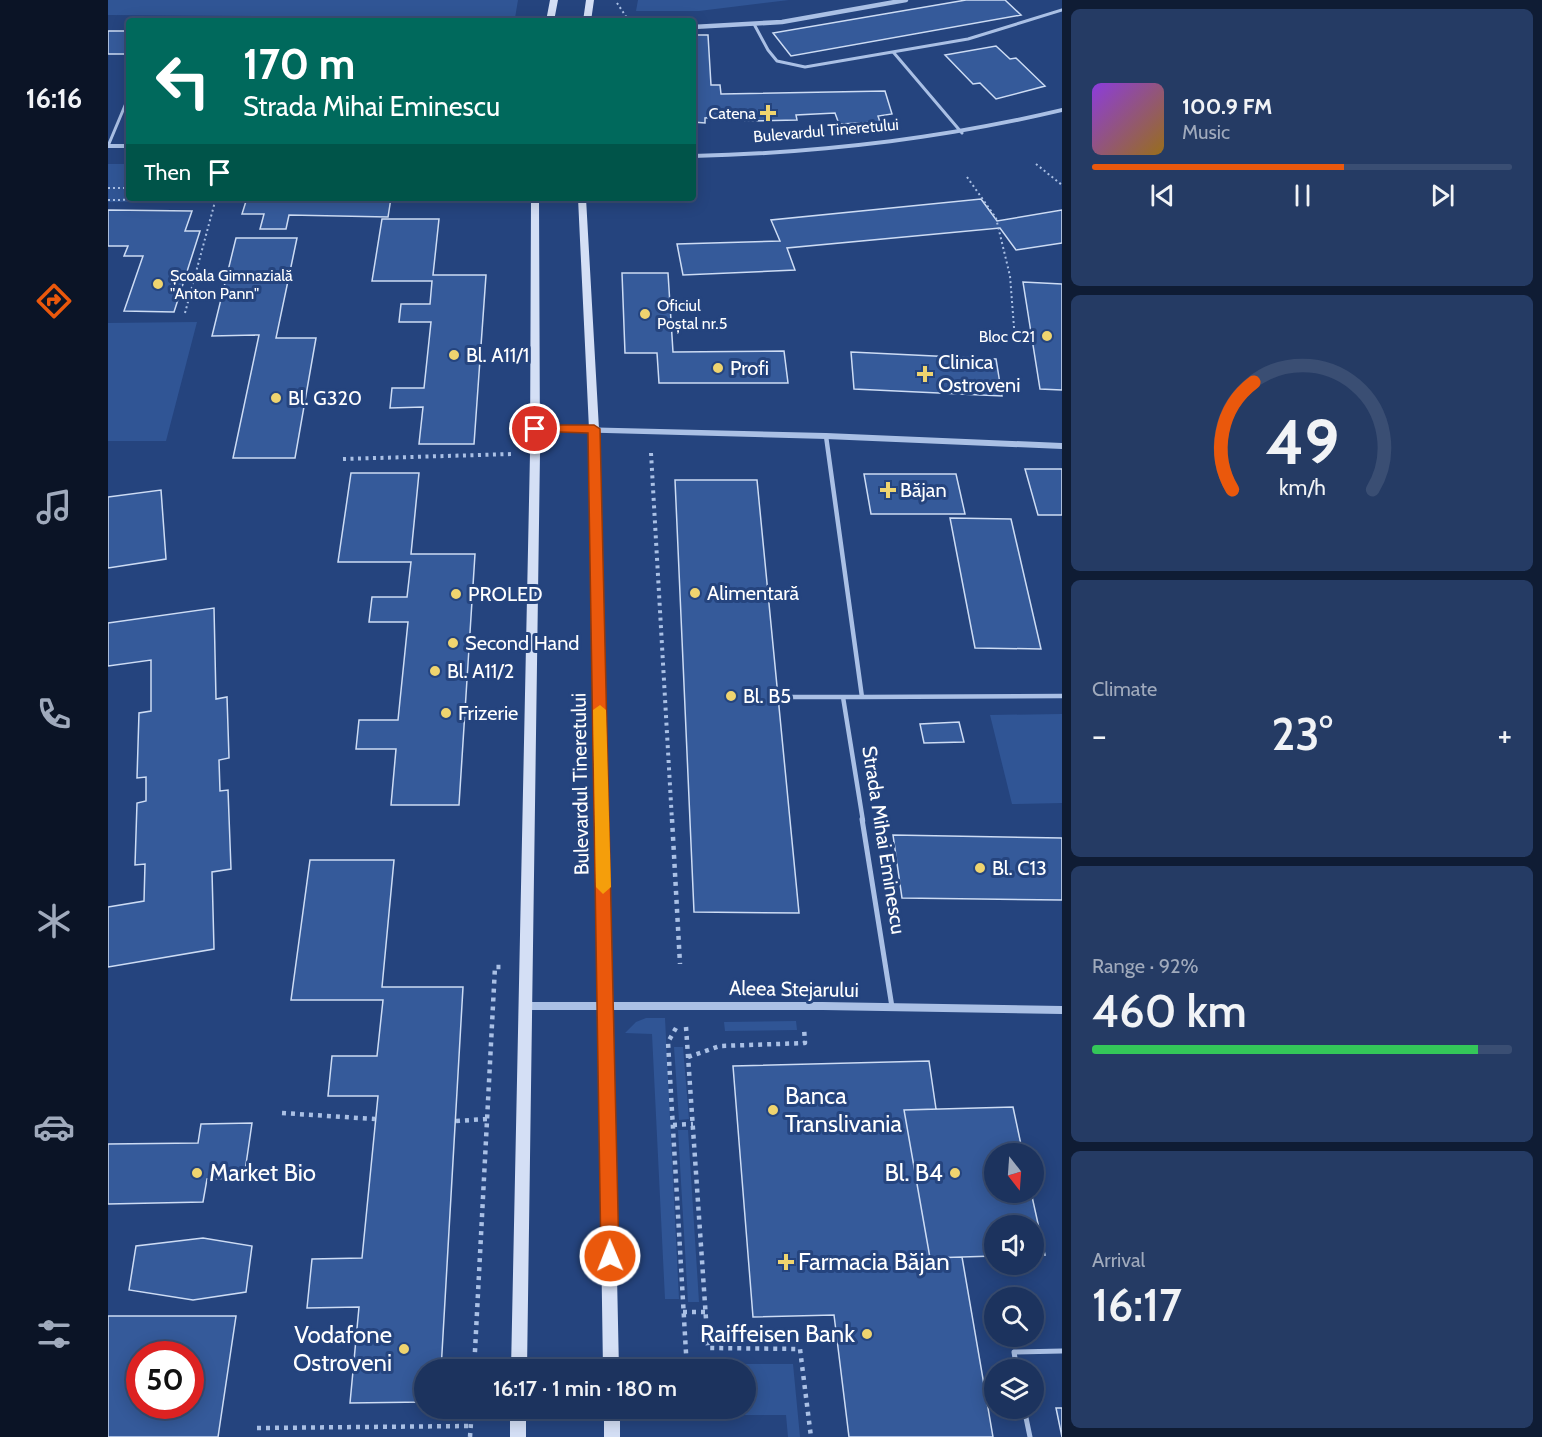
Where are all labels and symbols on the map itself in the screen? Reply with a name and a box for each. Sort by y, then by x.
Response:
place label: Catena [708,104,756,123]
marker: Catena [761,106,775,120]
street label: Bulevardul Tineretului [753,115,900,146]
place label: Școala Gimnazială "Anton Pann" [170,266,293,303]
marker: Școala Gimnazială "Anton Pann" [151,277,165,291]
place label: Oficiul Poștal nr.5 [657,296,727,334]
marker: Oficiul Poștal nr.5 [638,307,652,321]
place label: Bloc C21 [979,327,1035,346]
marker: Bloc C21 [1040,329,1054,343]
place label: Bl. A11/1 [466,343,529,367]
marker: Bl. A11/1 [447,348,461,362]
place label: Clinica Ostroveni [938,350,1021,397]
place label: Profi [730,356,769,380]
marker: Profi [711,361,725,375]
marker: Clinica Ostroveni [916,365,934,383]
place label: Bl. G320 [288,386,362,410]
marker: Bl. G320 [269,391,283,405]
pin [509,403,560,454]
place label: Băjan [900,478,947,502]
marker: Băjan [881,483,895,497]
place label: Alimentară [707,581,799,605]
place label: PROLED [468,582,543,606]
marker: Alimentară [688,586,702,600]
marker: PROLED [449,587,463,601]
place label: Second Hand [465,631,579,655]
marker: Second Hand [446,636,460,650]
place label: Bl. A11/2 [447,659,514,683]
marker: Bl. A11/2 [428,664,442,678]
place label: Bl. B5 [743,684,791,708]
marker: Bl. B5 [724,689,738,703]
street label: Bulevardul Tineretului [566,693,594,875]
place label: Frizerie [458,701,518,725]
marker: Frizerie [439,706,453,720]
street label: Strada Mihai Eminescu [857,744,911,936]
place label: Bl. C13 [992,856,1047,880]
marker: Bl. C13 [973,861,987,875]
street label: Aleea Stejarului [729,976,859,1002]
place label: Banca Translivania [785,1081,902,1138]
marker: Banca Translivania [766,1103,780,1117]
north arrow [984,1143,1044,1203]
place label: Market Bio [209,1158,316,1187]
place label: Bl. B4 [885,1158,943,1187]
marker: Market Bio [190,1166,204,1180]
marker: Bl. B4 [948,1166,962,1180]
position arrow [578,1224,642,1288]
place label: Farmacia Băjan [798,1247,950,1276]
marker: Farmacia Băjan [779,1255,793,1269]
place label: Raiffeisen Bank [700,1319,855,1348]
place label: Vodafone Ostroveni [293,1320,392,1377]
marker: Raiffeisen Bank [860,1327,874,1341]
speed limit sign: 50 [126,1341,204,1419]
marker: Vodafone Ostroveni [397,1342,411,1356]

